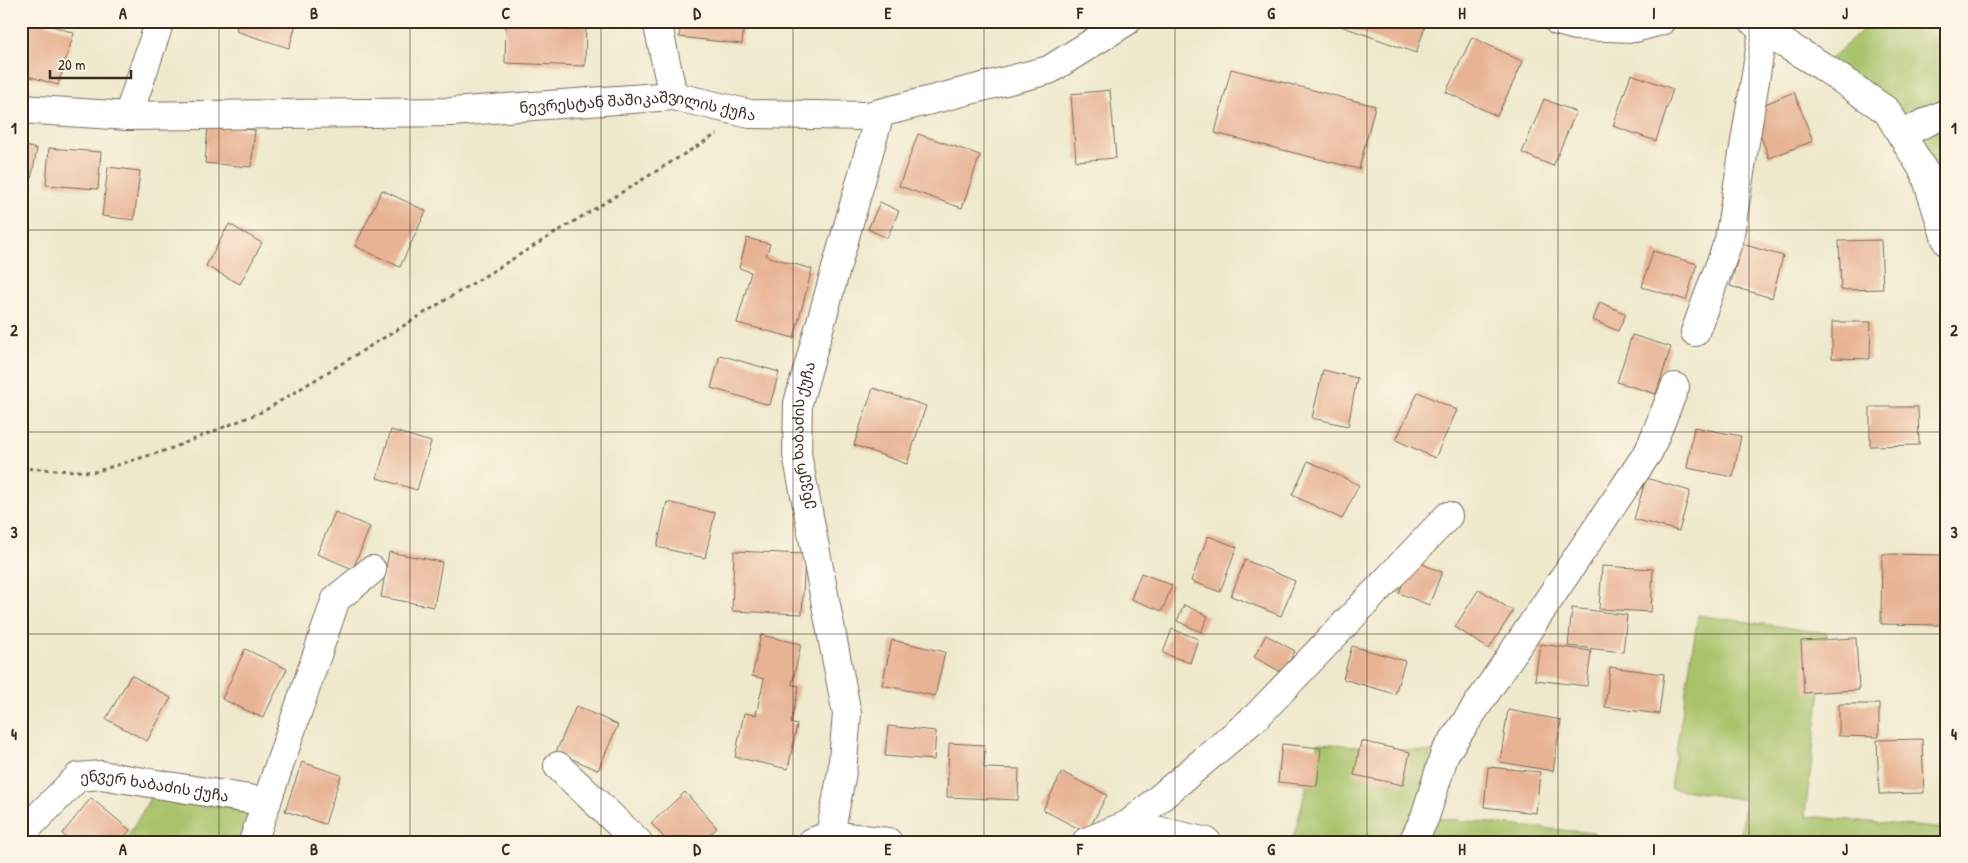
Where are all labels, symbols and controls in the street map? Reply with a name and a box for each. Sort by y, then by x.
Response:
text: A [119,2,127,24]
text: B [310,2,318,24]
text: C [502,2,511,24]
text: D [693,2,701,24]
text: E [884,2,892,24]
text: F [1076,2,1084,24]
text: G [1267,2,1275,24]
text: H [1458,2,1466,24]
text: I [1652,2,1656,24]
text: J [1842,2,1848,24]
scale bar [50,48,131,80]
text: 20 m [58,54,85,75]
street label: ნევრესტან შაშიკაშვილის ქუჩა [518,85,756,125]
text: 1 [11,117,17,139]
text: 1 [1951,117,1957,139]
text: 2 [10,319,18,341]
text: 2 [1950,319,1958,341]
street label: ენვერ ხაბაძის ქუჩა [786,359,820,512]
text: 3 [10,521,18,543]
text: 3 [1950,521,1958,543]
text: 4 [11,723,17,745]
text: 4 [1951,723,1957,745]
street label: ენვერ ხაბაძის ქუჩა [79,764,231,806]
text: A [119,838,127,860]
text: B [310,838,318,860]
text: C [502,838,511,860]
text: D [693,838,701,860]
text: E [884,838,892,860]
text: F [1076,838,1084,860]
text: G [1267,838,1275,860]
text: H [1458,838,1466,860]
text: I [1652,838,1656,860]
text: J [1842,838,1848,860]

